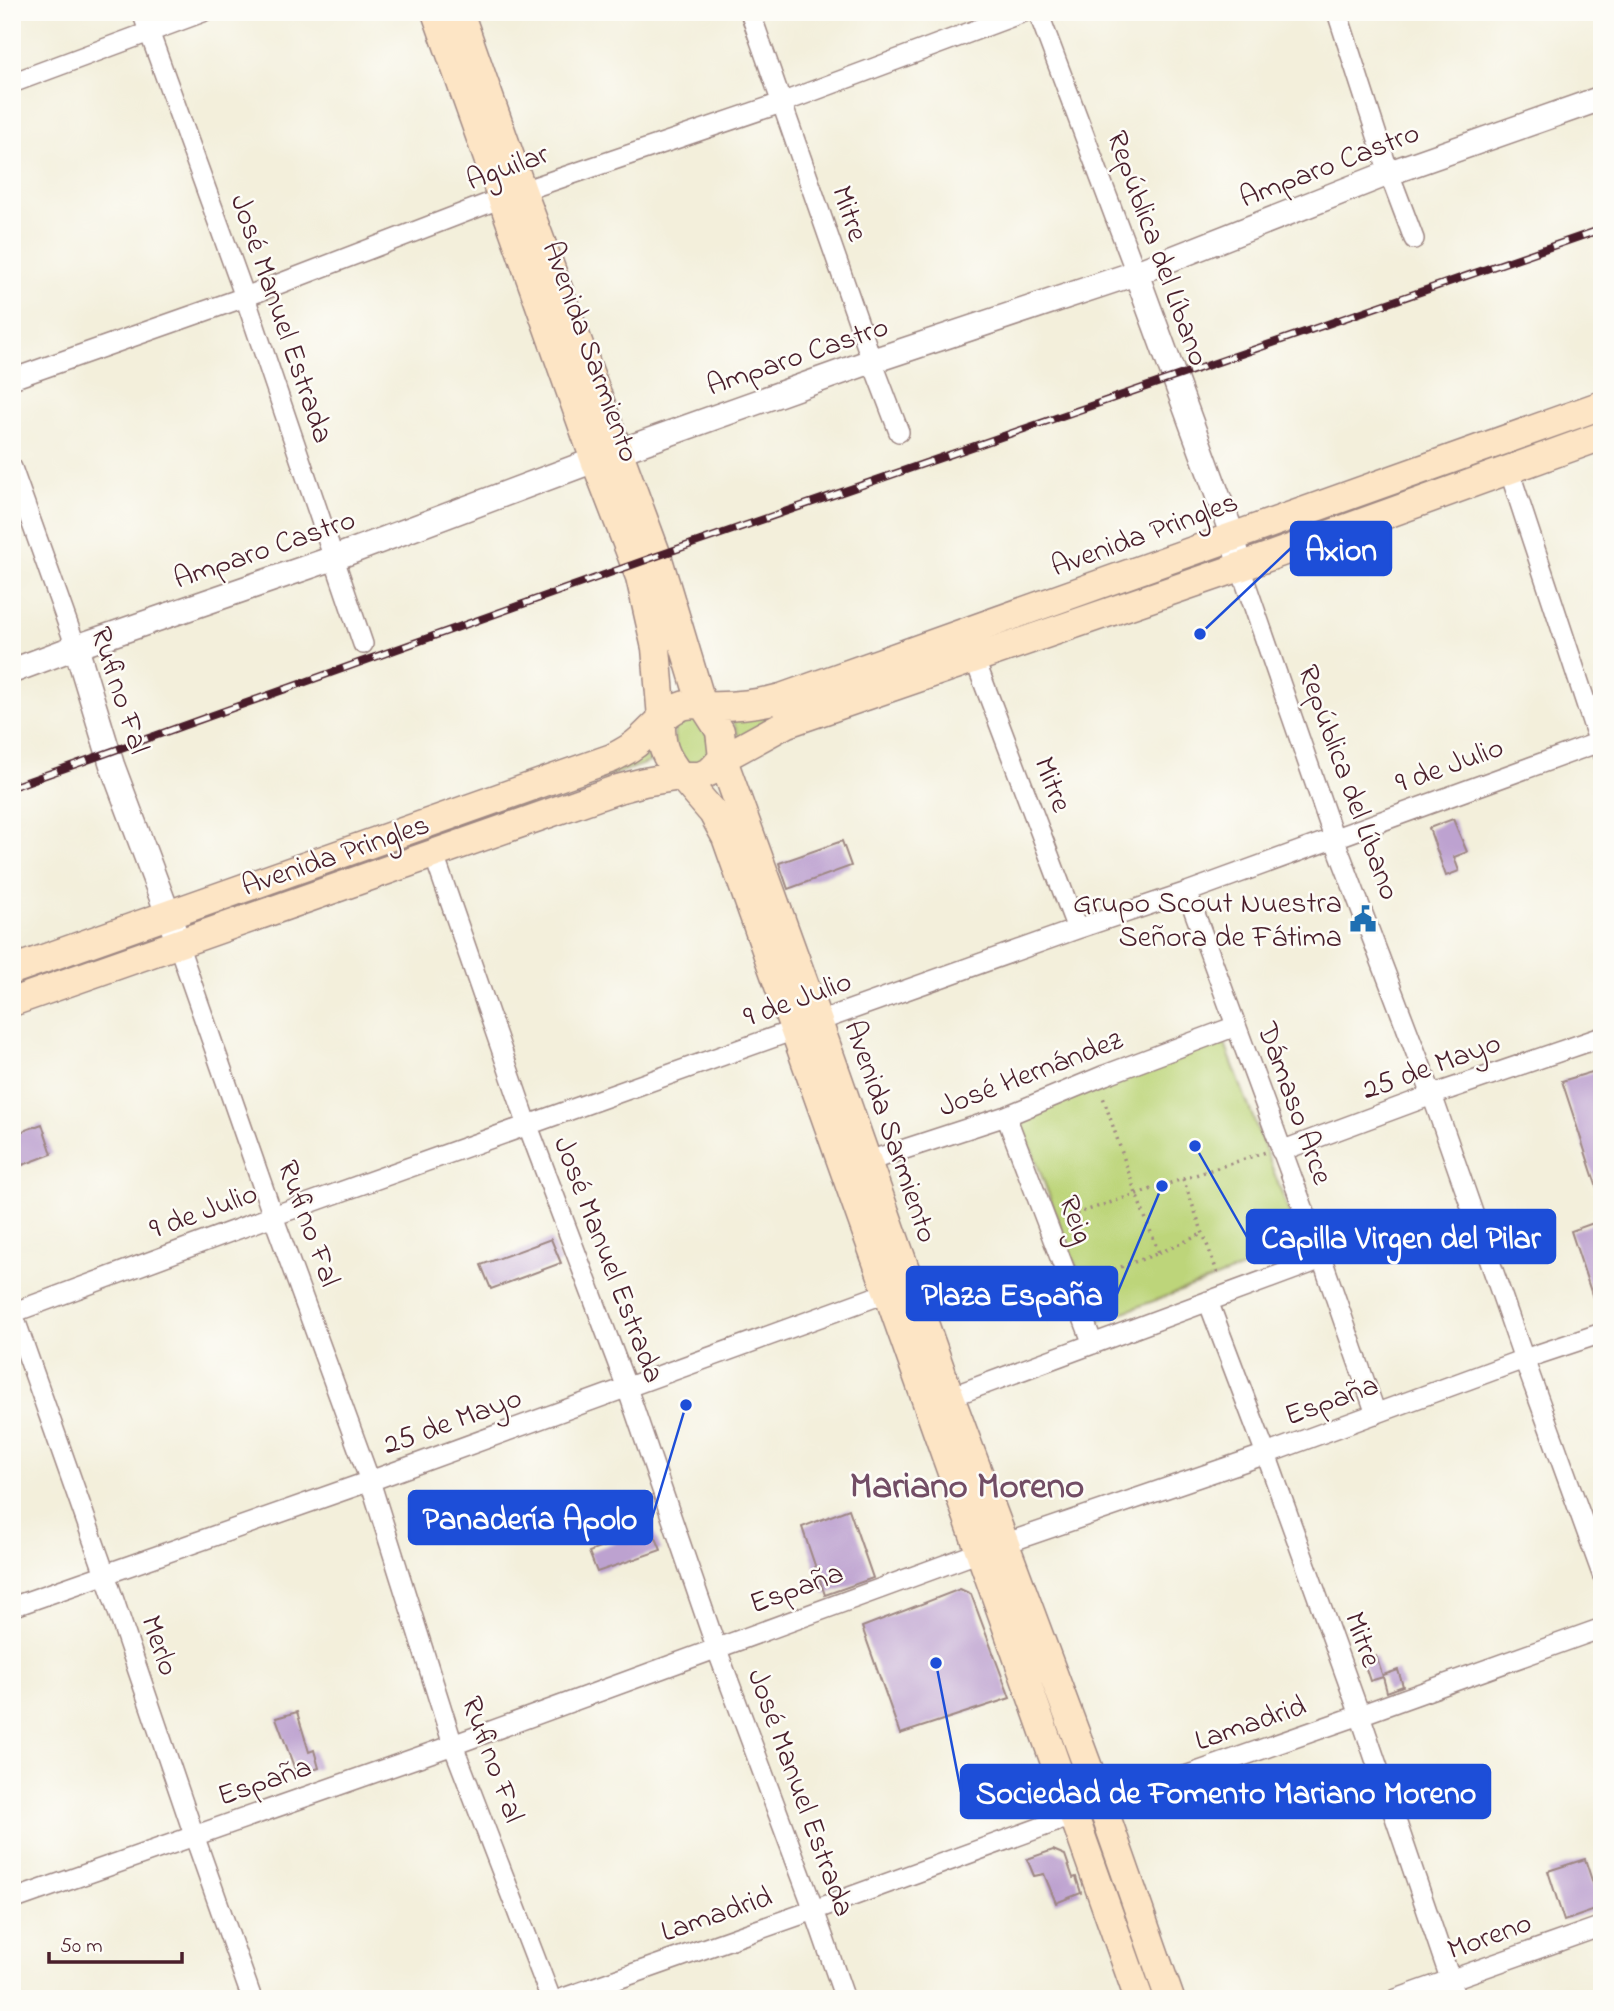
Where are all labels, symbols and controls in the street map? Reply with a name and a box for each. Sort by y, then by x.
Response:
street label: Amparo Castro [1234,112,1426,221]
street label: República del Líbano [1093,125,1219,373]
street label: Aguilar [461,133,556,204]
street label: Mitre [818,180,878,248]
street label: José Manuel Estrada [217,189,343,449]
street label: Avenida Sarmiento [529,235,650,469]
street label: Amparo Castro [701,306,895,410]
street label: Avenida Pringles [1045,482,1245,590]
street label: Amparo Castro [168,499,362,603]
callout: Axion [1291,522,1391,575]
text: Axion [1305,529,1377,576]
street label: Rufino Fal [77,622,159,760]
street label: República del Líbano [1284,659,1410,907]
street label: 9 de Julio [1390,727,1510,807]
street label: Mitre [1021,751,1082,820]
street label: Avenida Pringles [236,804,436,910]
place label: Grupo Scout Nuestra Señora de Fátima [1073,883,1342,961]
public building icon: Grupo Scout Nuestra Señora de Fátima [1348,904,1378,934]
street label: 9 de Julio [738,961,858,1041]
street label: Avenida Sarmiento [831,1015,948,1249]
street label: Dámaso Arce [1243,1016,1343,1192]
street label: José Hernández [933,1019,1130,1130]
street label: 25 de Mayo [1356,1022,1508,1113]
street label: José Manuel Estrada [540,1130,674,1390]
street label: Rufino Fal [264,1155,350,1293]
street label: 9 de Julio [144,1173,264,1253]
street label: Reig [1045,1189,1104,1251]
callout: Capilla Virgen del Pilar [1247,1210,1555,1263]
text: Capilla Virgen del Pilar [1261,1217,1542,1265]
callout: Plaza España [907,1267,1117,1320]
text: Plaza España [921,1274,1103,1321]
street label: España [1279,1365,1385,1439]
street label: 25 de Mayo [377,1377,529,1468]
district label: Mariano Moreno [850,1461,1084,1515]
callout: Panadería Apolo [409,1491,652,1544]
text: Panadería Apolo [422,1498,638,1545]
street label: España [744,1553,850,1627]
street label: Mitre [1331,1606,1392,1675]
street label: Merlo [127,1610,189,1682]
street label: José Manuel Estrada [734,1663,864,1923]
street label: Lamadrid [1189,1685,1313,1764]
street label: Rufino Fal [448,1691,534,1829]
street label: España [212,1746,318,1819]
callout: Sociedad de Fomento Mariano Moreno [961,1765,1490,1818]
text: Sociedad de Fomento Mariano Moreno [976,1772,1476,1819]
street label: Lamadrid [655,1876,779,1955]
street label: Moreno [1442,1902,1538,1973]
scale bar [49,1920,182,1964]
text: 50 m [60,1932,103,1962]

